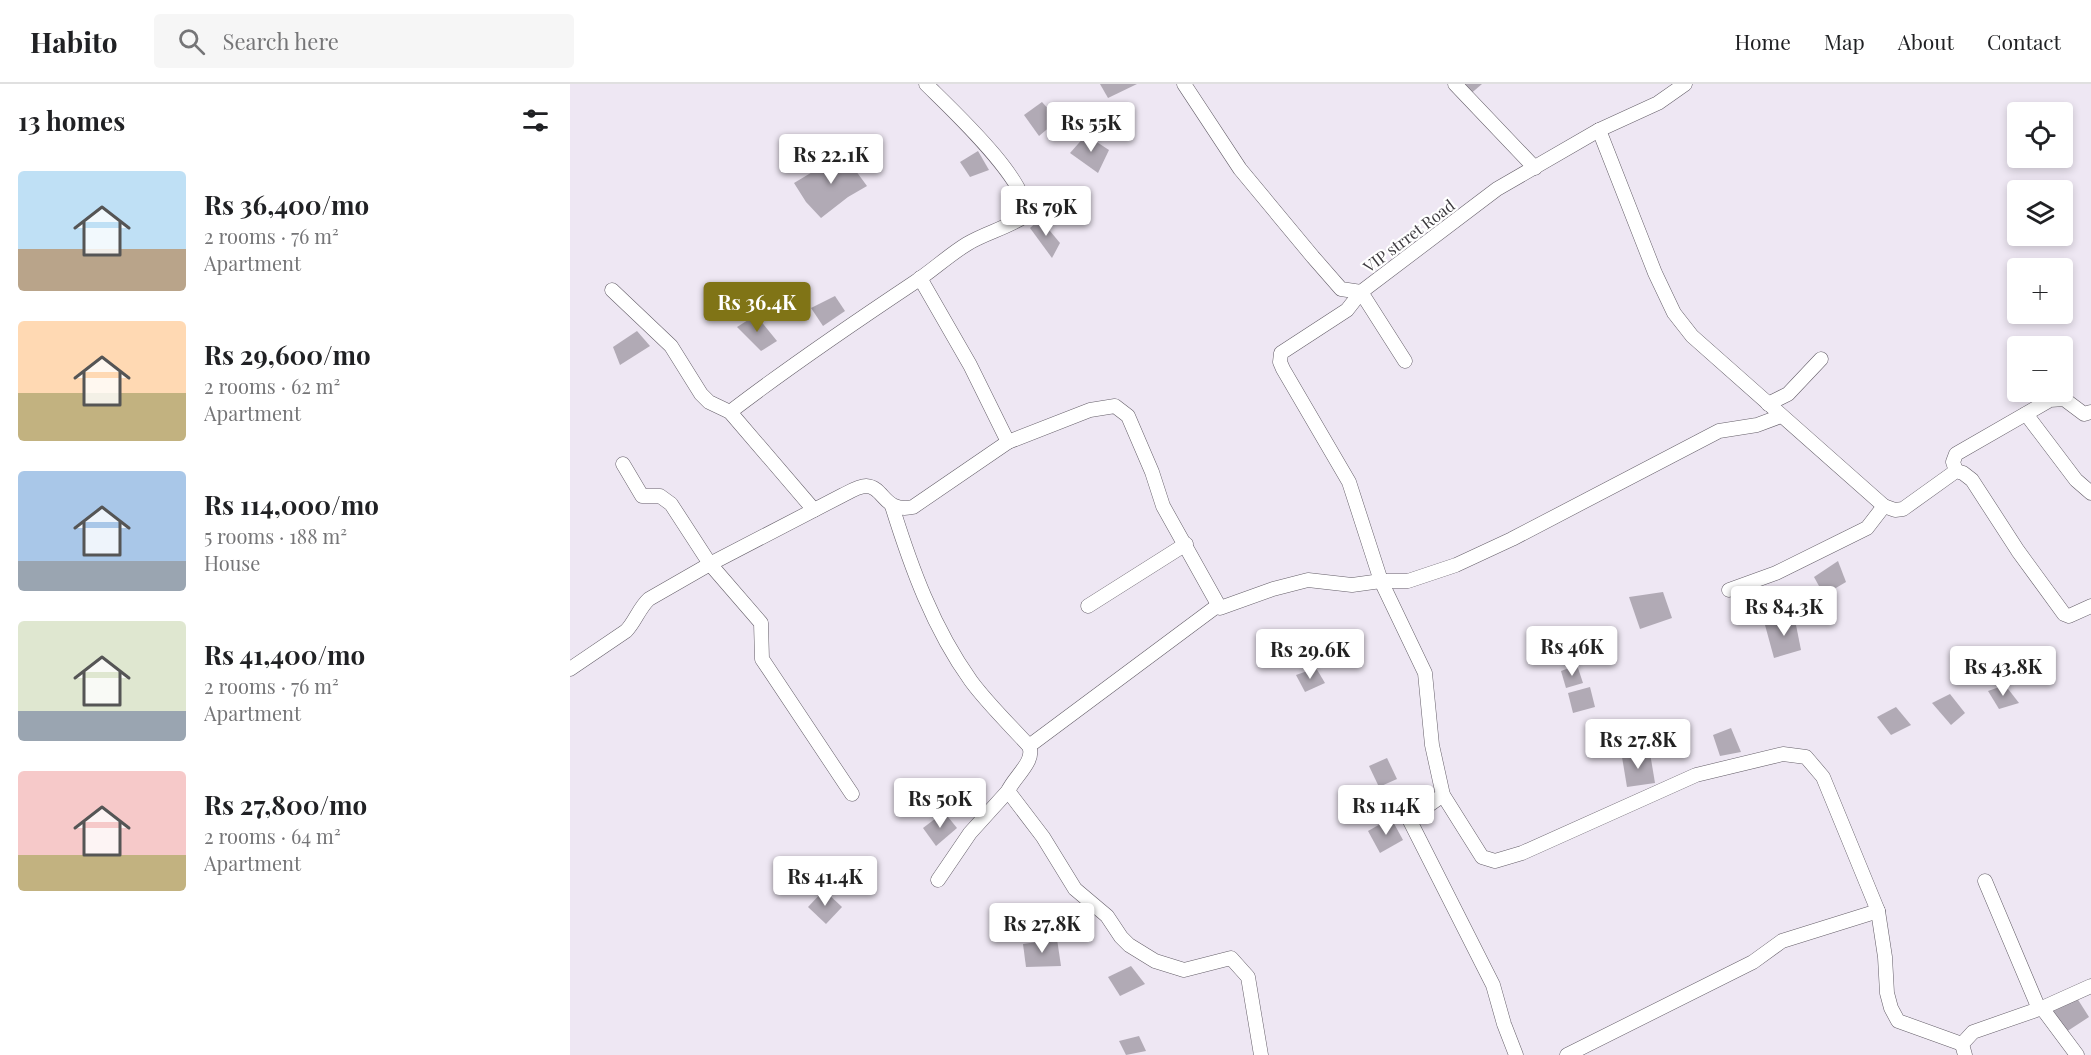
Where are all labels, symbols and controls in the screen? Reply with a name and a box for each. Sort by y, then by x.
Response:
search box [154,14,574,68]
text: Habito [30,23,118,60]
icon: search [175,25,208,58]
text: Search here [223,26,339,56]
text: Home [1735,27,1791,55]
text: Map [1824,27,1865,55]
text: About [1898,27,1954,55]
text: Contact [1987,27,2061,55]
pin: Rs 55K [1042,102,1140,153]
map controls [2007,102,2073,402]
button: locate [2007,102,2073,168]
text: 13 homes [18,103,125,138]
icon: filters [519,104,552,137]
text: Rs 55K [1061,108,1121,135]
pin: Rs 22.1K [769,134,893,185]
text: Rs 22.1K [793,140,869,167]
button: layers [2007,180,2073,246]
pin: Rs 79K [997,186,1095,237]
text: Rs 36,400/mo [204,187,369,222]
text: Rs 79K [1015,192,1077,219]
street label: VIP strret Road [1358,194,1459,277]
icon: home [66,195,138,267]
text: 2 rooms · 76 m² [204,222,339,249]
text: Apartment [204,249,301,276]
button: + [2007,258,2073,324]
pin: Rs 36.4K [695,282,819,333]
text: Rs 36.4K [718,288,796,315]
button: − [2007,336,2073,402]
text: Rs 29,600/mo [204,337,371,372]
icon: home [66,345,138,417]
text: 2 rooms · 62 m² [204,372,340,399]
text: Apartment [204,399,301,426]
text: Rs 114,000/mo [204,487,379,522]
icon: home [66,495,138,567]
text: 5 rooms · 188 m² [204,522,347,549]
text: House [204,549,260,576]
pin: Rs 84.3K [1722,586,1846,637]
text: Rs 84.3K [1745,592,1823,619]
pin: Rs 46K [1523,626,1621,677]
pin: Rs 29.6K [1248,629,1372,680]
text: Rs 46K [1540,632,1604,659]
text: Rs 29.6K [1270,635,1350,662]
text: Rs 41,400/mo [204,637,365,672]
icon: home [66,645,138,717]
pin: Rs 43.8K [1941,646,2065,697]
text: Rs 43.8K [1964,652,2042,679]
text: 2 rooms · 76 m² [204,672,339,699]
text: Apartment [204,699,301,726]
pin: Rs 27.8K [1576,719,1700,770]
text: Rs 27.8K [1599,725,1677,752]
pin: Rs 50K [891,778,989,829]
text: Rs 50K [908,784,972,811]
pin: Rs 114K [1331,785,1441,836]
text: Rs 27,800/mo [204,787,367,822]
text: Rs 114K [1352,791,1420,818]
icon: home [66,795,138,867]
text: 2 rooms · 64 m² [204,822,341,849]
text: Apartment [204,849,301,876]
pin: Rs 41.4K [763,856,887,907]
text: Rs 41.4K [787,862,863,889]
pin: Rs 27.8K [980,903,1104,954]
text: Rs 27.8K [1003,909,1081,936]

